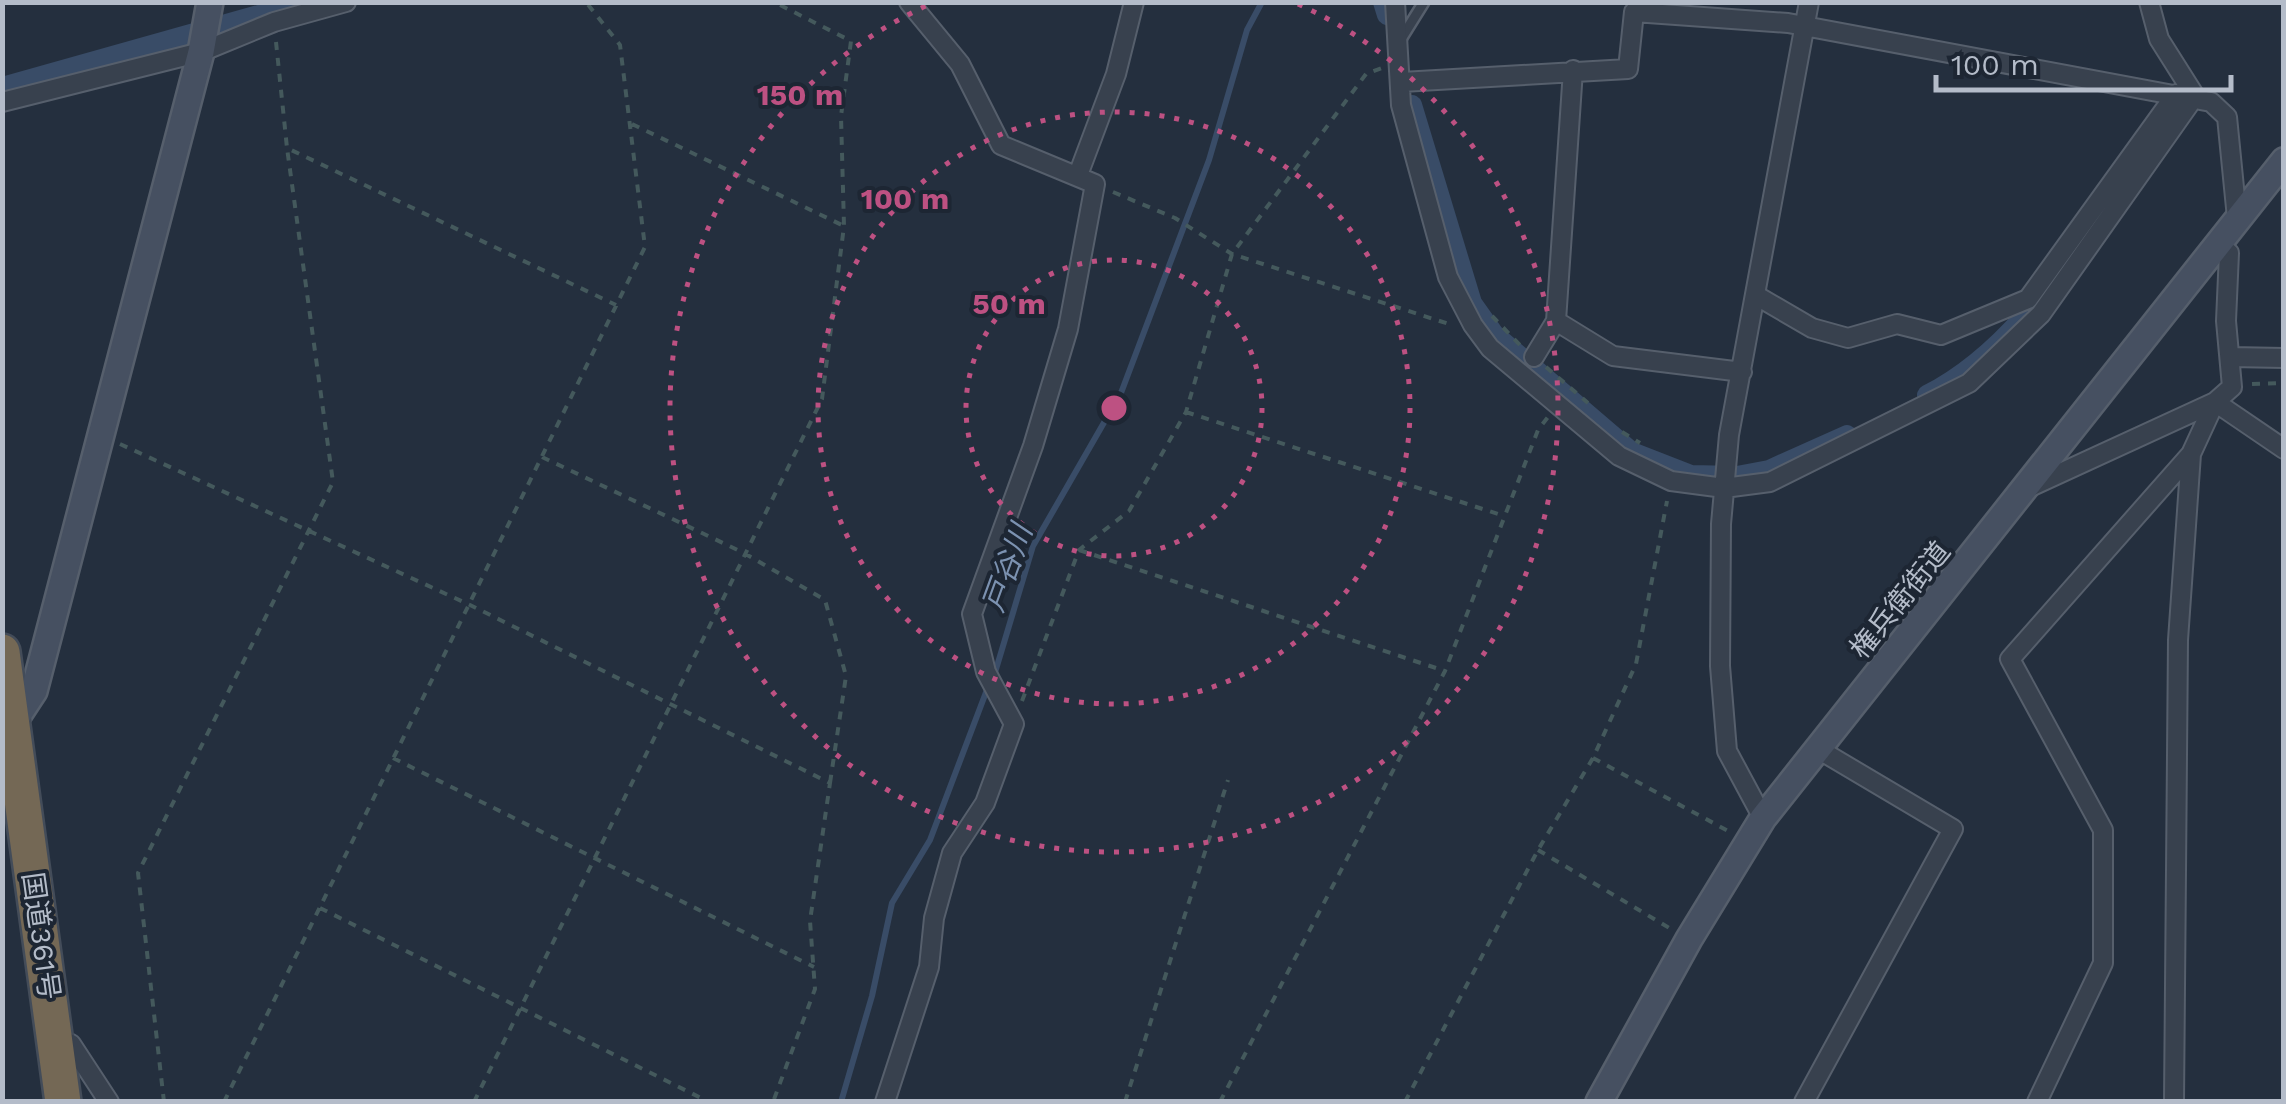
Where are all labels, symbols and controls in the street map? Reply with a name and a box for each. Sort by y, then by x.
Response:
scale bar [1936,30,2231,92]
text: 100 m [1951,47,2039,82]
text: 150 m [757,77,843,112]
text: 100 m [861,181,949,216]
text: 50 m [972,286,1046,321]
centre of rings [1096,390,1132,426]
water label: 戸谷川 [975,517,1040,616]
street label: 権兵衛街道 [1843,535,1957,665]
street label: 国道361号 [16,870,66,1002]

